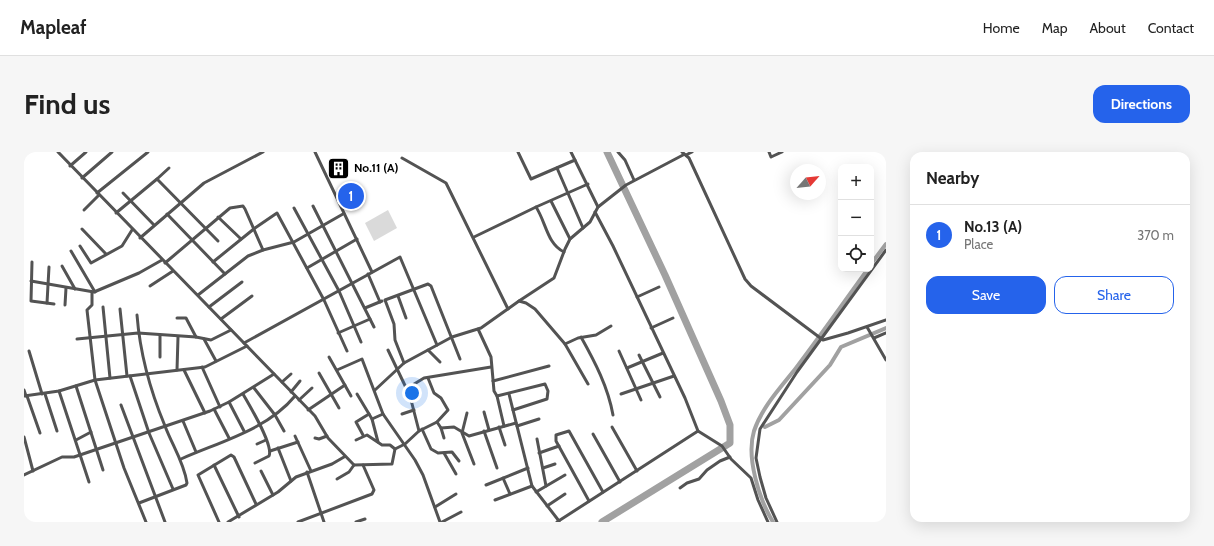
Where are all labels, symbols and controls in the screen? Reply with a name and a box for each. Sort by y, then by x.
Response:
text: Mapleaf [20,16,87,39]
text: Home [983,19,1020,37]
text: Map [1042,19,1067,37]
text: About [1089,19,1126,37]
text: Contact [1148,19,1194,37]
button: Directions [1093,85,1190,123]
text: Find us [24,87,110,121]
building icon: No.11 (A) [325,155,351,181]
place label: No.11 (A) [354,160,399,175]
north arrow [790,164,826,200]
map controls [838,164,874,272]
button: + [838,164,874,200]
text: Nearby [926,168,979,188]
pin: 1 [338,181,364,211]
button: − [838,200,874,236]
text: No.13 (A) [964,218,1022,236]
text: 1 [937,227,941,243]
text: 370 m [1137,227,1174,243]
button: locate [838,236,874,272]
text: Place [964,236,993,252]
button: Save [926,276,1046,314]
button: Share [1054,276,1174,314]
your location [402,383,422,403]

